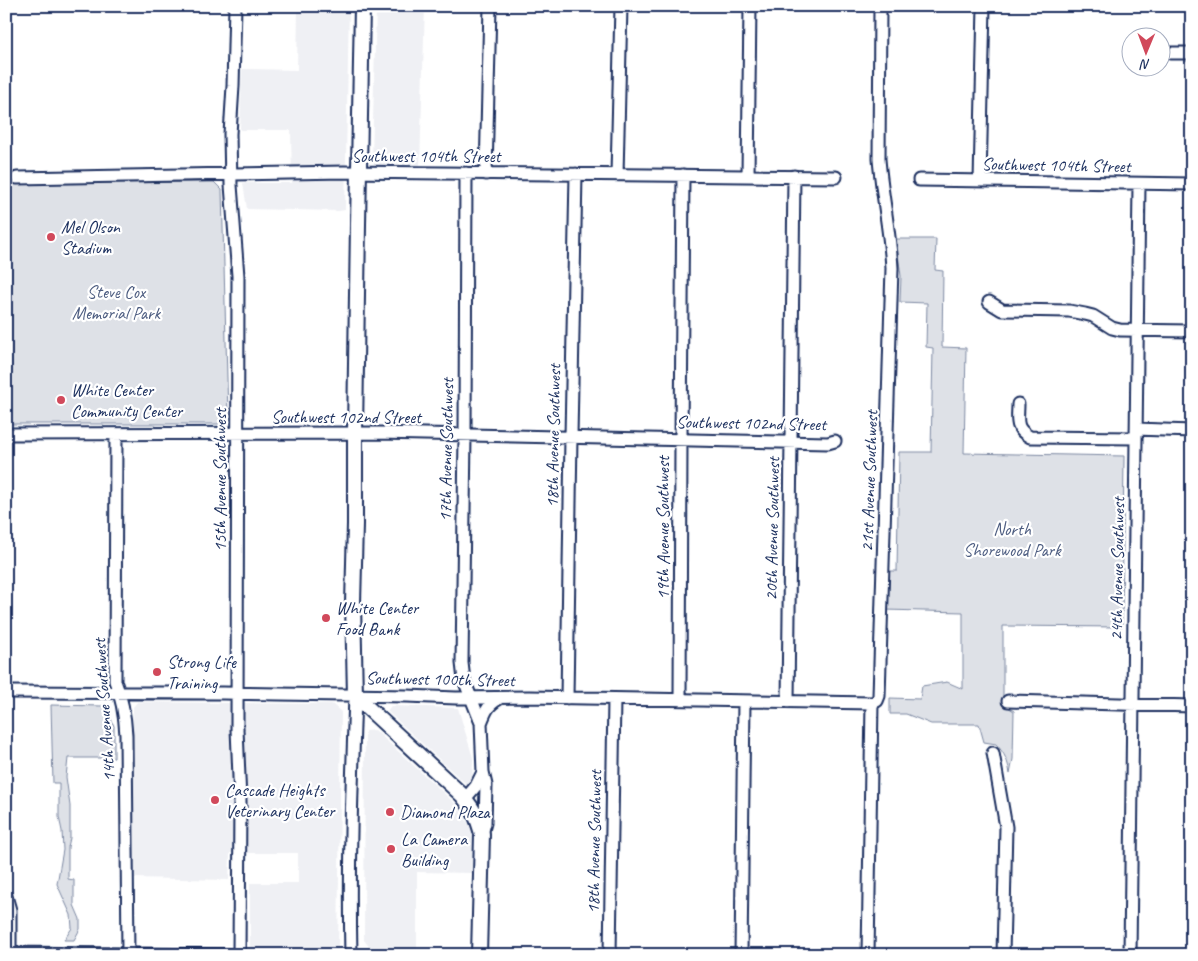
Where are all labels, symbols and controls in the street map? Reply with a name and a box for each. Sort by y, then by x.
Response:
north arrow [1120,28,1170,78]
text: N [1139,56,1150,73]
street label: Southwest 104th Street [352,145,503,167]
street label: Southwest 104th Street [981,153,1133,177]
place label: Mel Olson Stadium [61,216,121,259]
marker: Mel Olson Stadium [45,231,57,243]
park label: Steve Cox Memorial Park [72,281,161,324]
street label: 18th Avenue Southwest [541,362,565,508]
street label: 17th Avenue Southwest [434,376,458,522]
place label: White Center Community Center [71,379,184,422]
marker: White Center Community Center [55,394,67,406]
street label: 15th Avenue Southwest [209,406,231,552]
street label: Southwest 102nd Street [271,406,423,428]
street label: 21st Avenue Southwest [856,408,883,552]
street label: Southwest 102nd Street [676,411,828,435]
street label: 19th Avenue Southwest [652,454,674,600]
street label: 20th Avenue Southwest [760,455,784,601]
street label: 24th Avenue Southwest [1105,495,1129,641]
park label: North Shorewood Park [963,518,1062,561]
place label: White Center Food Bank [336,597,420,640]
marker: White Center Food Bank [320,612,332,624]
street label: 14th Avenue Southwest [88,636,120,782]
place label: Strong Life Training [167,651,237,694]
marker: Strong Life Training [151,666,163,678]
street label: Southwest 100th Street [365,667,517,691]
street label: 18th Avenue Southwest [582,768,606,914]
place label: Cascade Heights Veterinary Center [225,779,336,822]
marker: Cascade Heights Veterinary Center [209,794,221,806]
place label: Diamond Plaza [400,801,491,823]
marker: Diamond Plaza [384,806,396,818]
place label: La Camera Building [401,828,468,871]
marker: La Camera Building [385,843,397,855]

